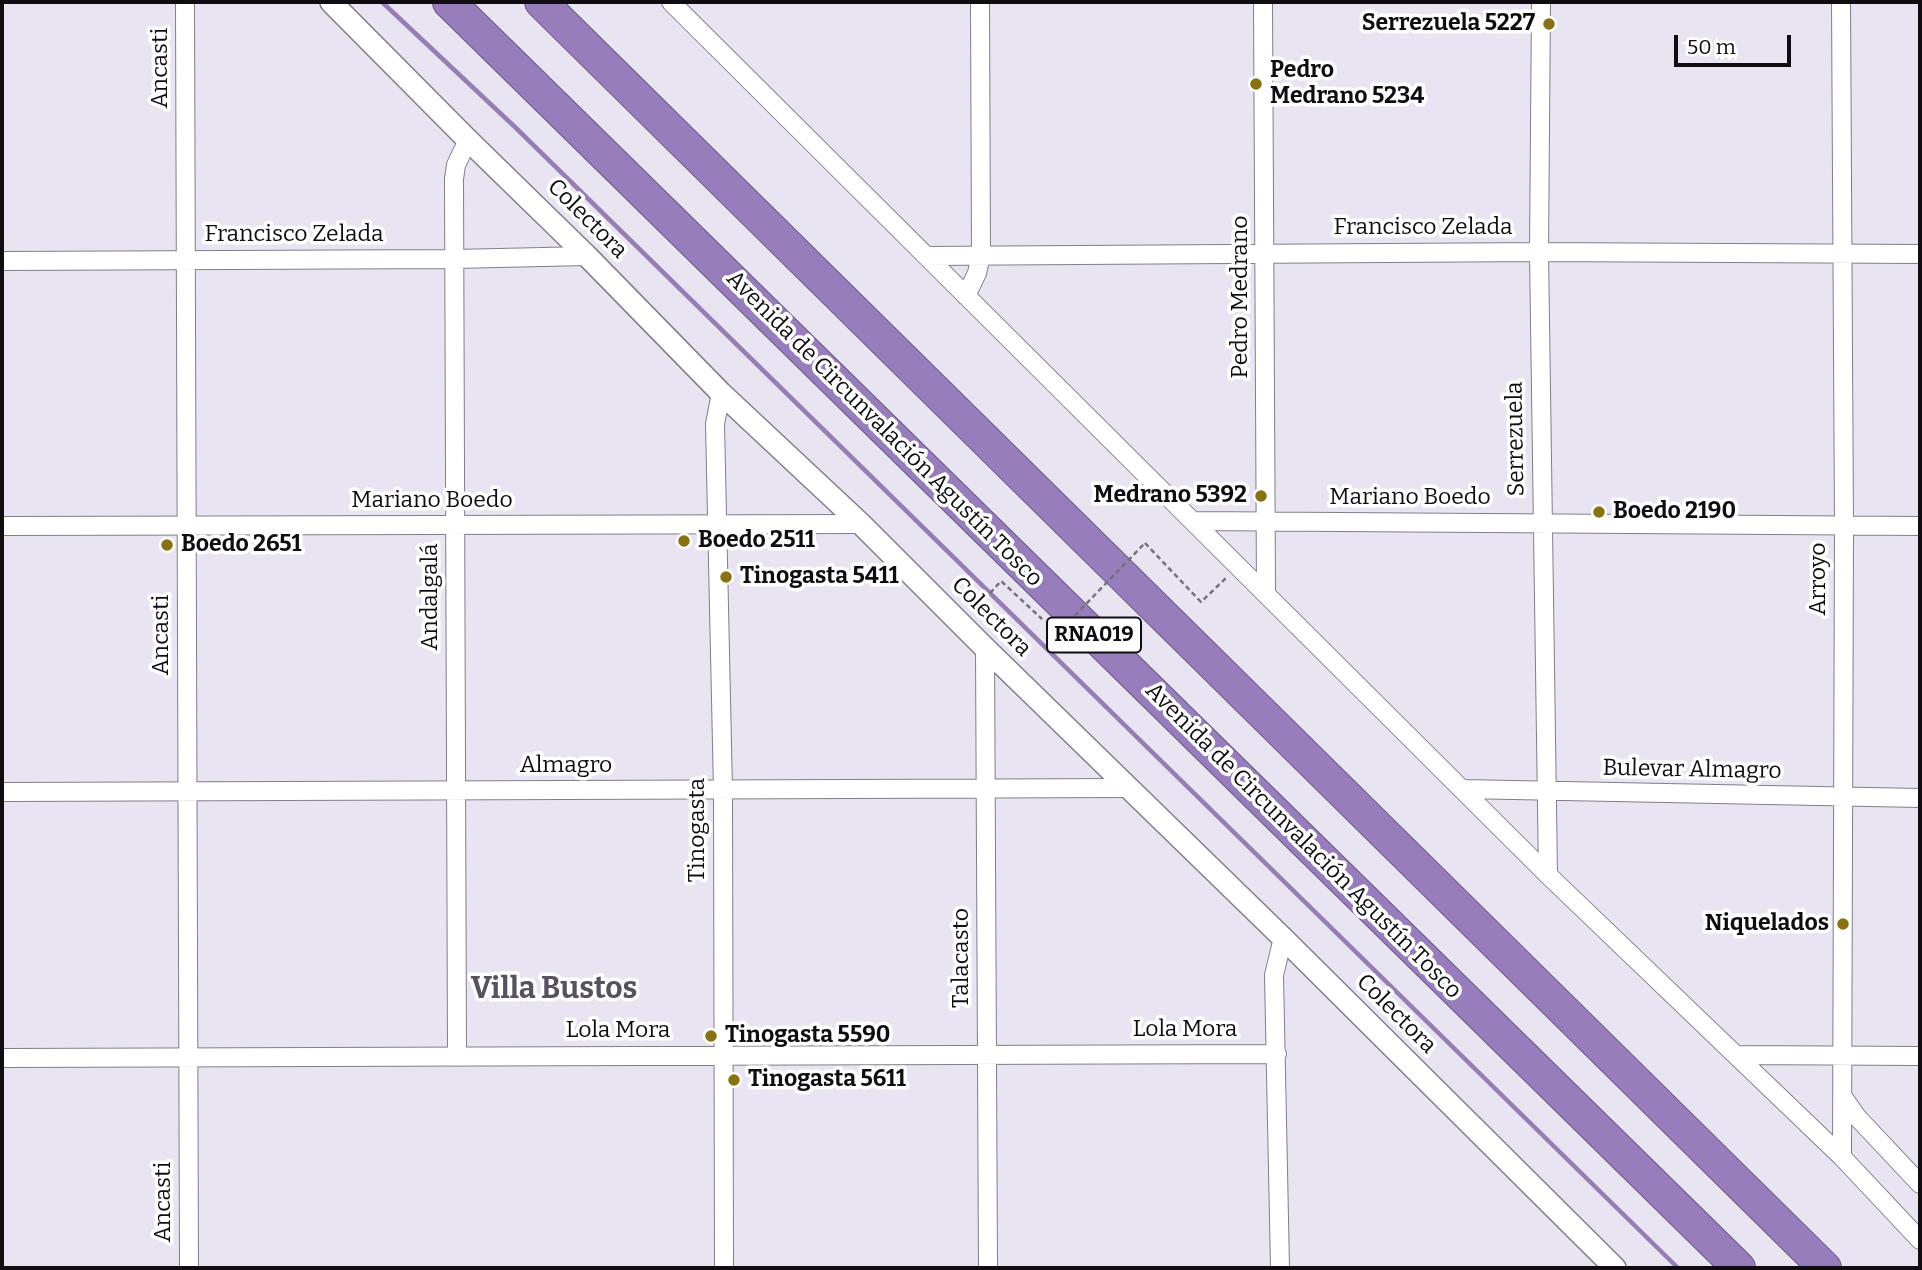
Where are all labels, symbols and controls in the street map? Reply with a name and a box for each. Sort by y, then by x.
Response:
place label: Serrezuela 5227 [1362,10,1535,38]
marker: Serrezuela 5227 [1541,16,1557,32]
scale bar [1677,21,1794,65]
street label: Ancasti [147,28,175,108]
text: 50 m [1687,34,1736,60]
place label: Pedro Medrano 5234 [1270,57,1424,111]
marker: Pedro Medrano 5234 [1248,76,1264,92]
street label: Colectora [541,173,633,265]
street label: Francisco Zelada [1333,214,1513,242]
street label: Pedro Medrano [1227,215,1255,379]
street label: Francisco Zelada [204,221,384,249]
street label: Avenida de Circunvalación Agustín Tosco [720,265,1048,593]
street label: Serrezuela [1501,381,1531,497]
place label: Medrano 5392 [1094,482,1247,510]
street label: Mariano Boedo [1329,484,1491,512]
street label: Mariano Boedo [351,487,513,515]
marker: Medrano 5392 [1253,488,1269,504]
place label: Boedo 2190 [1613,498,1736,526]
marker: Boedo 2190 [1591,504,1607,520]
place label: Boedo 2511 [698,527,815,555]
place label: Boedo 2651 [181,531,301,559]
marker: Boedo 2511 [676,533,692,549]
marker: Boedo 2651 [159,537,175,553]
street label: Andalgalá [417,543,445,651]
street label: Arroyo [1805,543,1833,615]
place label: Tinogasta 5411 [740,563,899,591]
marker: Tinogasta 5411 [718,569,734,585]
street label: Colectora [945,571,1037,663]
street label: Ancasti [148,595,176,675]
road number: RNA019 [1047,618,1141,652]
street label: Avenida de Circunvalación Agustín Tosco [1139,677,1467,1005]
street label: Almagro [520,752,612,780]
street label: Bulevar Almagro [1602,755,1782,785]
street label: Tinogasta [684,778,712,882]
street label: Talacasto [948,908,976,1008]
place label: Niquelados [1705,910,1829,938]
marker: Niquelados [1835,916,1851,932]
street label: Colectora [1350,968,1442,1060]
district label: Villa Bustos [471,972,637,1008]
street label: Lola Mora [1133,1016,1237,1044]
street label: Lola Mora [566,1017,670,1045]
place label: Tinogasta 5590 [725,1022,890,1050]
marker: Tinogasta 5590 [703,1028,719,1044]
place label: Tinogasta 5611 [748,1066,906,1094]
marker: Tinogasta 5611 [726,1072,742,1088]
street label: Ancasti [150,1162,178,1242]

